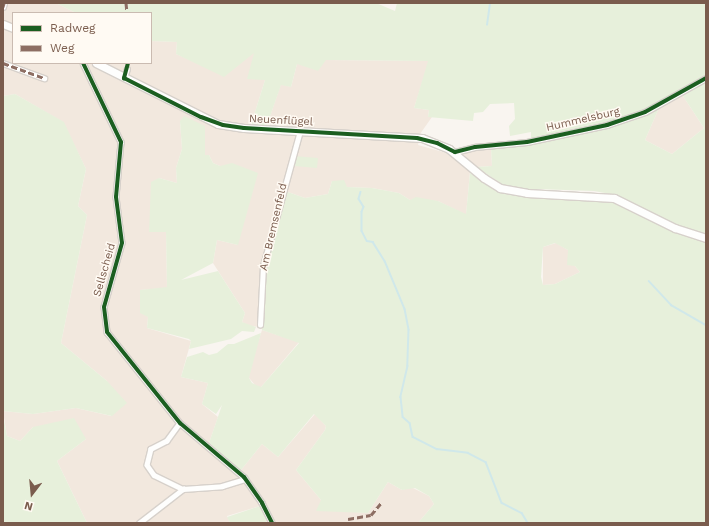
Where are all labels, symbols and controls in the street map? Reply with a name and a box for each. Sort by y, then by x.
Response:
legend [12,12,152,64]
text: Radweg [50,21,95,35]
text: Weg [50,41,74,55]
street label: Hummelsburg [545,105,621,135]
street label: Neuenflügel [249,113,313,129]
street label: Am Bremsenfeld [258,182,290,272]
street label: Sellscheid [91,242,119,298]
north arrow [12,474,52,514]
text: N [23,499,34,513]

